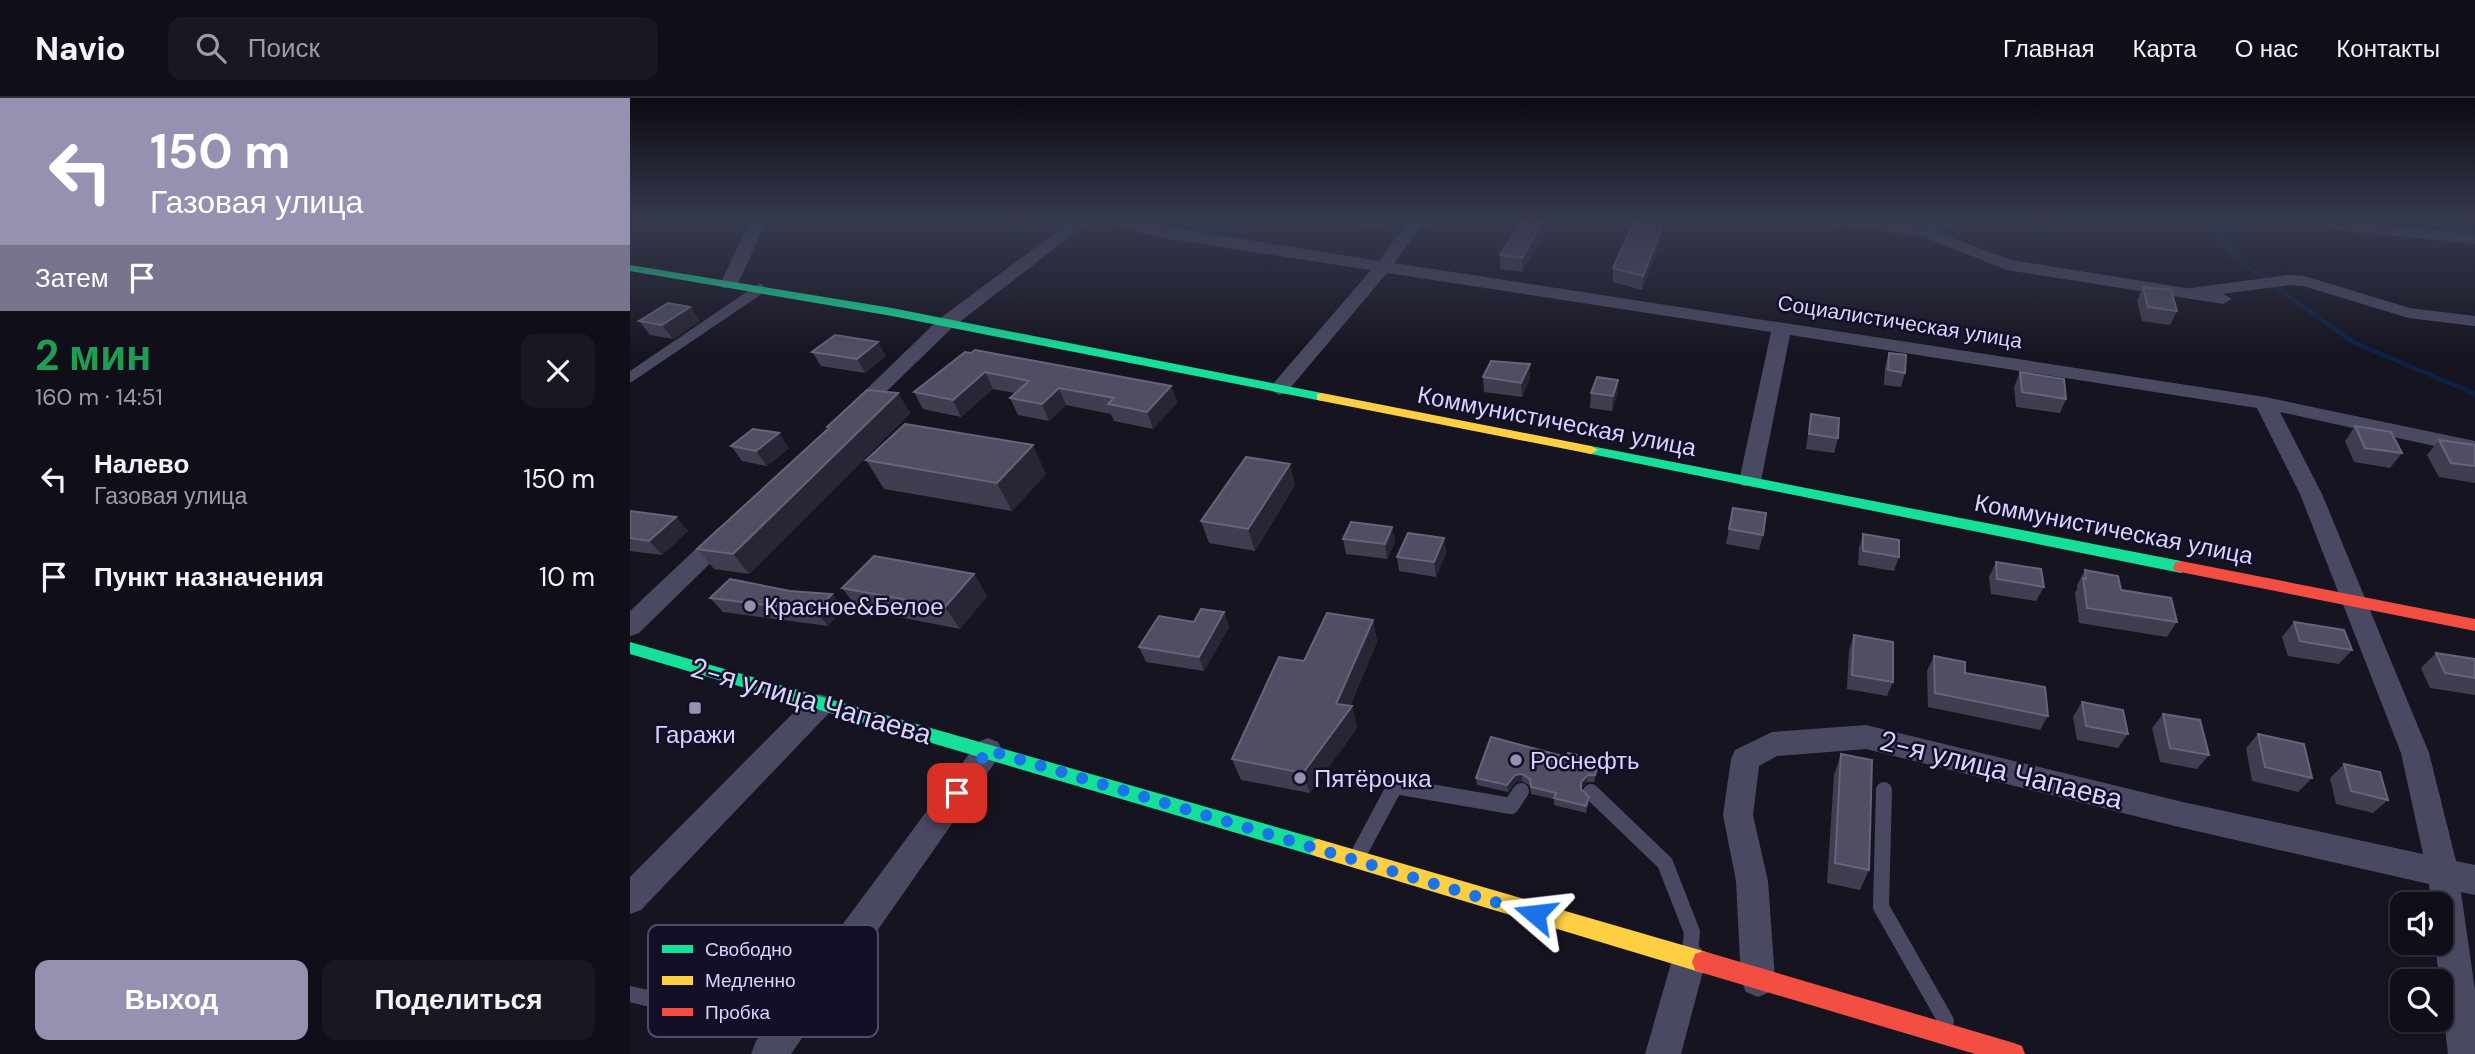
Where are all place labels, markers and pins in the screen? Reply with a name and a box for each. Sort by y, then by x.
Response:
place label: Красное&Белое [764,591,944,622]
marker: Красное&Белое [742,598,758,614]
marker: Гаражи [687,700,703,716]
place label: Гаражи [654,719,736,750]
place label: Роснефть [1530,745,1640,776]
marker: Роснефть [1508,752,1524,768]
pin [927,763,987,823]
place label: Пятёрочка [1314,763,1432,794]
marker: Пятёрочка [1292,770,1308,786]

